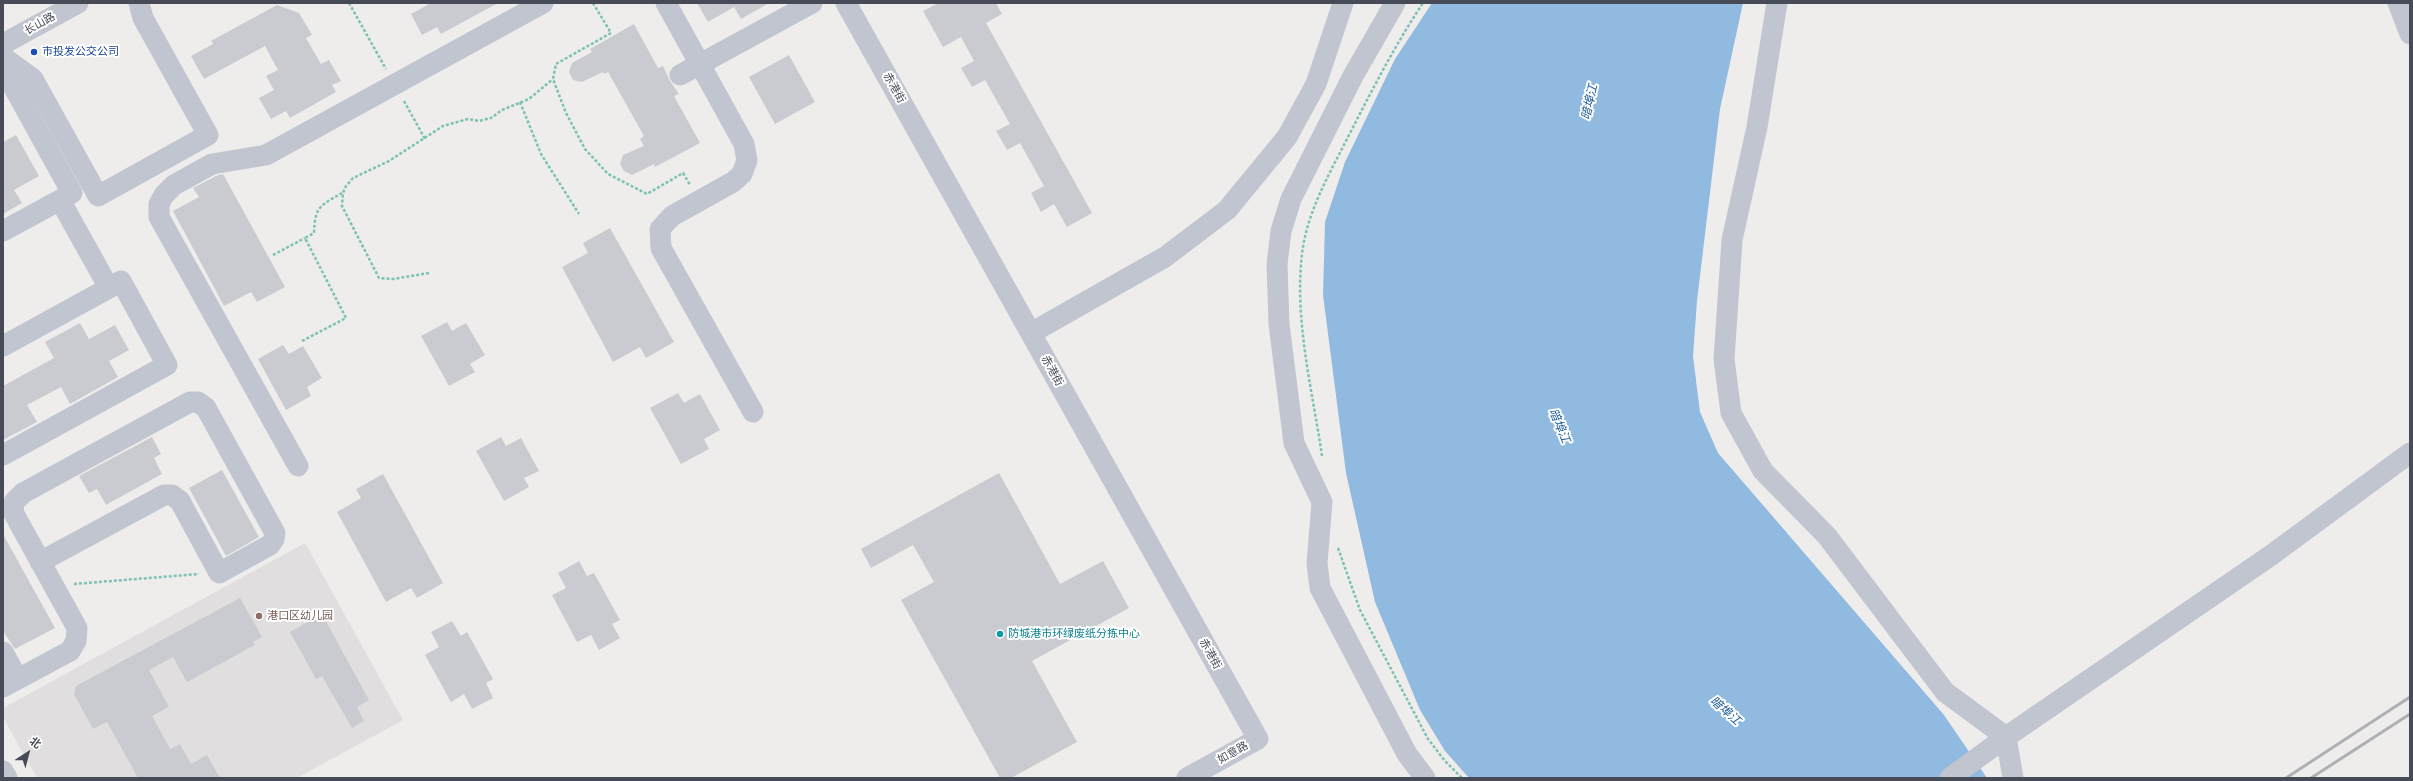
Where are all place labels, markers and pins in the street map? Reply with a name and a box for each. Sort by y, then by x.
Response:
place label: 巿投发公交公司 [42,45,119,59]
marker: 巿投发公交公司 [29,47,39,57]
place label: 港口区幼儿园 [267,609,333,623]
marker: 港口区幼儿园 [254,611,264,621]
place label: 防城港市环绿废纸分拣中心 [1008,627,1140,641]
marker: 防城港市环绿废纸分拣中心 [995,629,1005,639]

